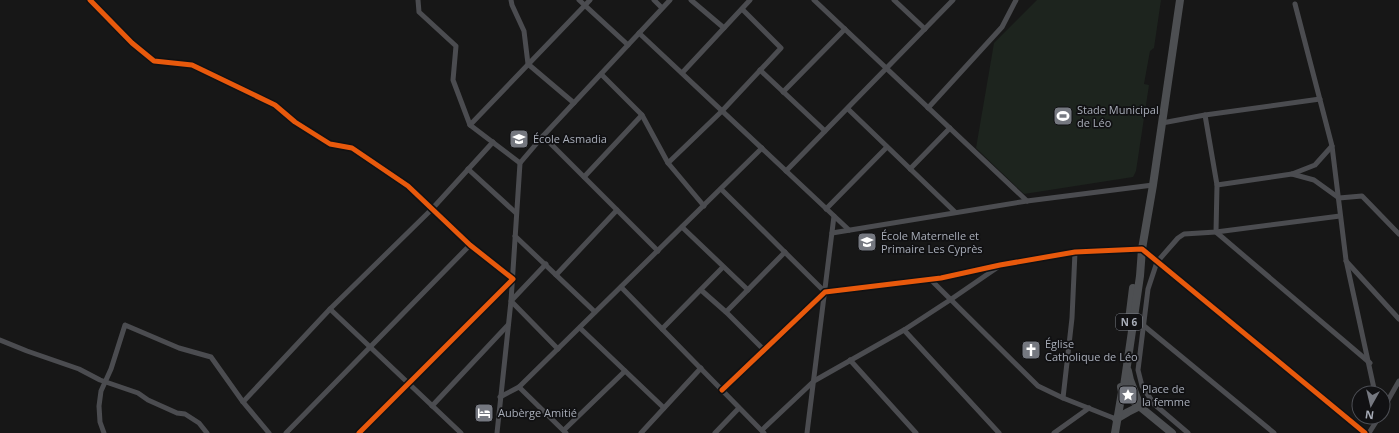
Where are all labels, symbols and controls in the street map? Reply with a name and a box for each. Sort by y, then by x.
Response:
place label: Stade Municipal de Léo [1077,102,1159,130]
sports icon: Stade Municipal de Léo [1052,105,1074,127]
school or university icon: École Asmadia [508,128,530,150]
place label: École Asmadia [533,131,607,146]
place label: École Maternelle et Primaire Les Cyprès [881,228,983,256]
school or university icon: École Maternelle et Primaire Les Cyprès [856,231,878,253]
road number: N 6 [1116,314,1142,330]
place label: Église Catholique de Léo [1045,336,1138,364]
church icon: Église Catholique de Léo [1020,339,1042,361]
place label: Place de la femme [1142,381,1190,409]
place icon: Place de la femme [1117,384,1139,406]
north arrow [1351,385,1391,425]
hotel icon: Aubèrge Amitié [473,402,495,424]
place label: Aubèrge Amitié [498,405,577,420]
text: N [1364,407,1375,423]

